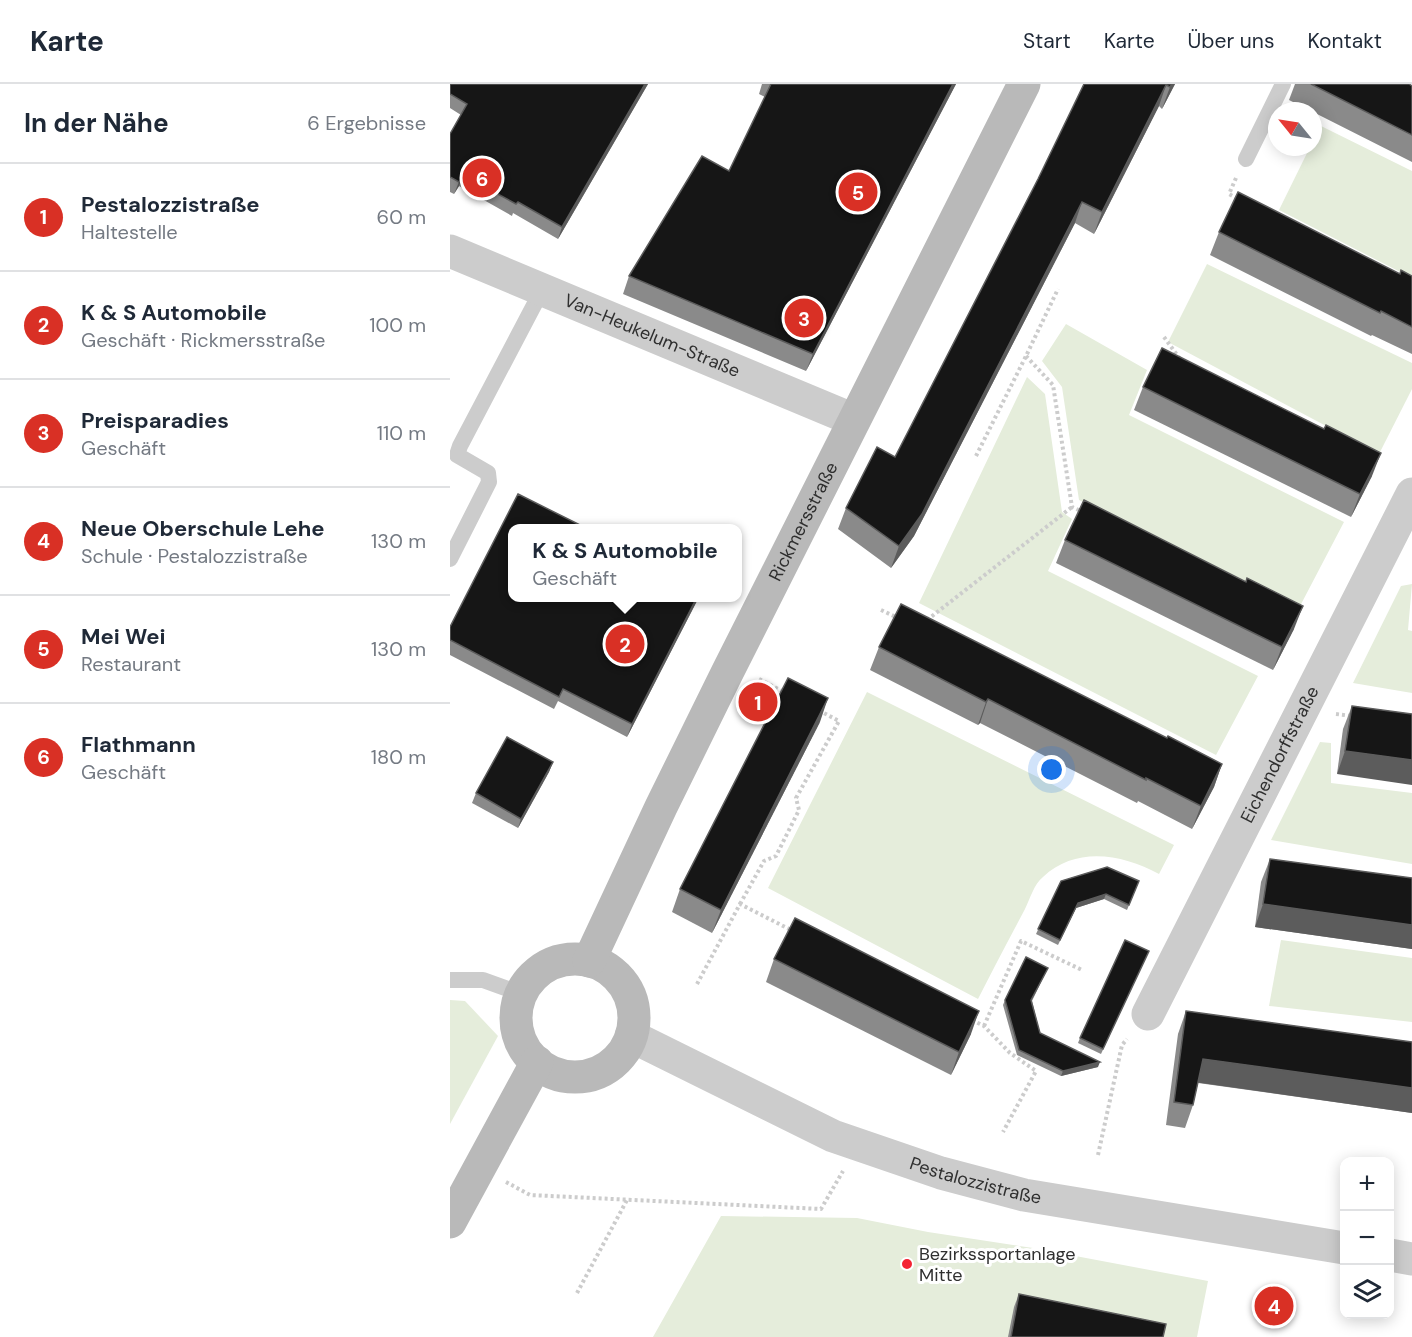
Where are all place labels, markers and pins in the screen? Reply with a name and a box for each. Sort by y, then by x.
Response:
pin: 6 [462,156,501,200]
pin: 5 [838,170,878,214]
pin: 3 [784,296,824,340]
pin: 2 [606,622,645,666]
pin: 1 [738,680,778,724]
place label: Bezirkssportanlage Mitte [919,1242,1075,1287]
marker: Bezirkssportanlage Mitte [900,1257,914,1271]
pin: 4 [1254,1284,1294,1328]

